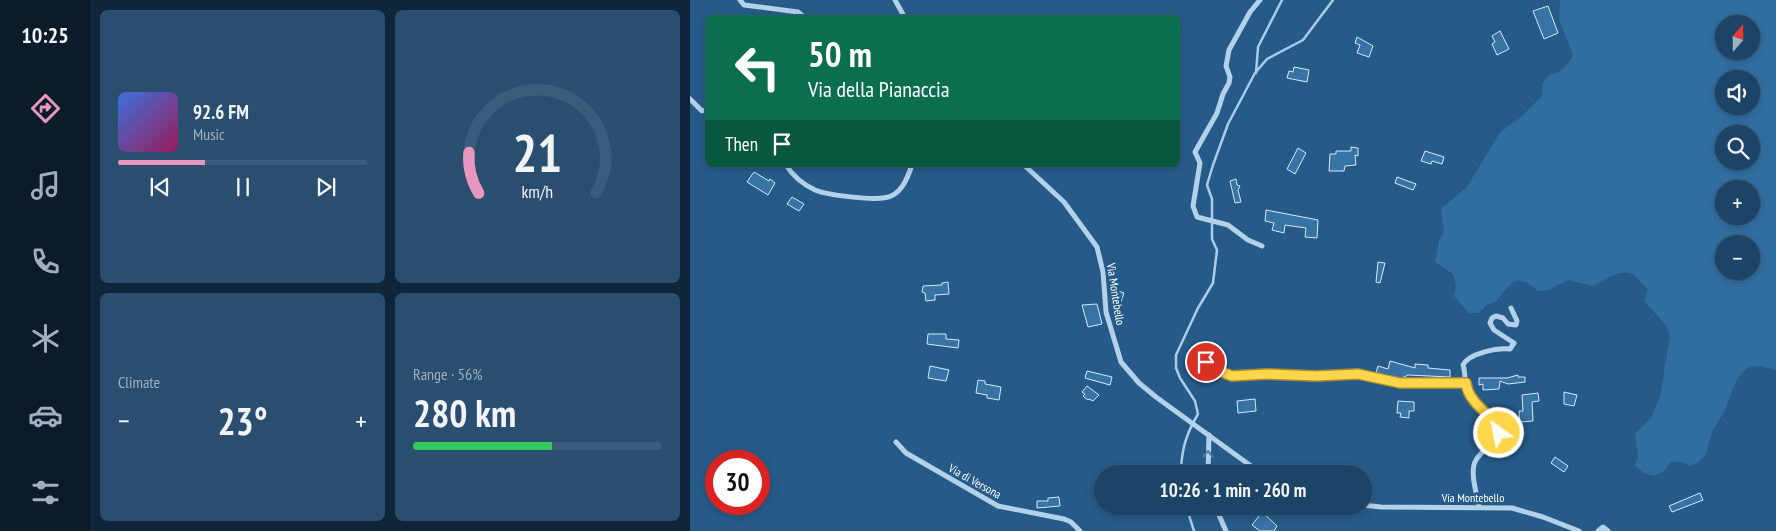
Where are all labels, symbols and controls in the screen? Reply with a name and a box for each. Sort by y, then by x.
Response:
north arrow [1715,15,1760,60]
map controls [1715,15,1760,280]
text: 10:25 [21,21,69,49]
text: 50 m [808,31,872,77]
icon: left [725,35,790,100]
button: sound [1715,70,1760,115]
text: Via della Pianaccia [808,75,950,103]
icon: directions [28,91,63,126]
text: 92.6 FM [193,100,249,124]
text: 21 [513,119,562,186]
text: Music [193,124,225,144]
button: search [1715,125,1760,170]
icon: arrive [768,130,796,158]
text: Then [725,132,758,156]
icon: music [28,168,63,203]
icon: previous [146,173,174,201]
icon: pause [229,173,257,201]
icon: next [312,173,340,201]
text: km/h [522,180,553,203]
button: + [1715,180,1760,225]
button: − [1715,235,1760,280]
icon: phone [28,244,63,279]
street label: Via Montebello [1104,261,1128,326]
icon: climate [28,321,63,356]
pin [1185,341,1227,383]
icon: arrive [1192,348,1220,376]
text: Range · 56% [413,364,482,384]
text: Climate [118,372,160,392]
text: 280 km [413,388,516,437]
text: 23° [217,396,268,445]
icon: car [28,398,63,433]
text: − [118,402,130,439]
text: + [355,402,367,439]
position arrow [1472,406,1524,458]
speed limit sign: 30 [705,450,770,515]
one-way arrow [1203,450,1213,458]
street label: Via di Versona [945,460,1004,502]
icon: filters [28,475,63,510]
text: 10:26 · 1 min · 260 m [1160,478,1306,502]
street label: Via Montebello [1441,490,1504,505]

